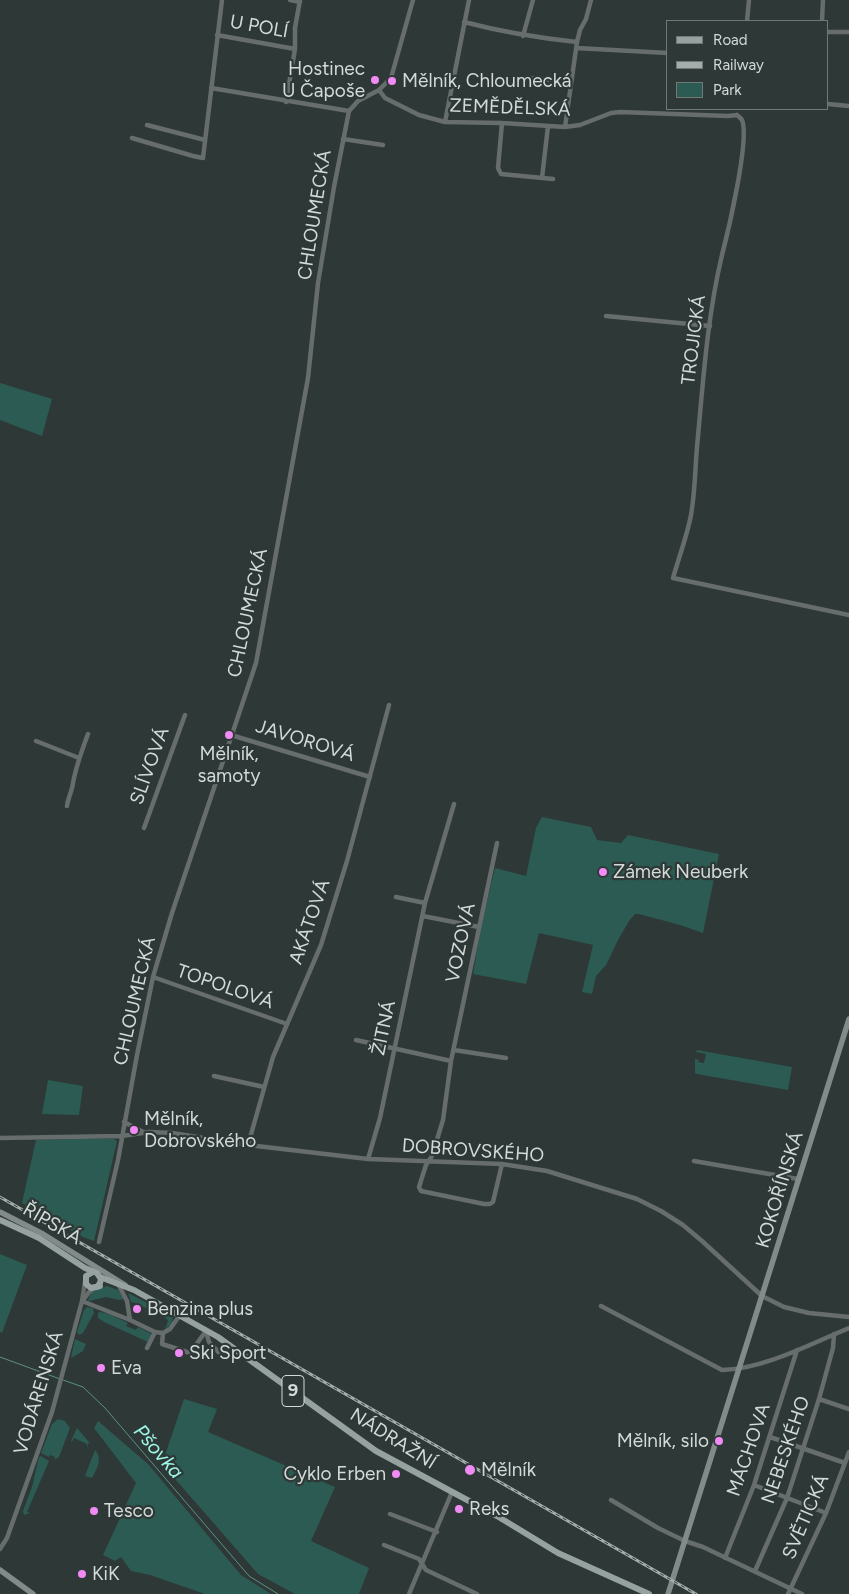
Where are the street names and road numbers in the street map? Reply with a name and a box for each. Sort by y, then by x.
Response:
street label: U POLÍ [228,11,290,43]
street label: ZEMĚDĚLSKÁ [449,94,571,122]
street label: CHLOUMECKÁ [293,148,337,282]
street label: TROJICKÁ [677,294,711,386]
street label: CHLOUMECKÁ [223,546,273,680]
street label: JAVOROVÁ [253,715,357,767]
street label: SLÍVOVÁ [126,724,174,808]
street label: AKÁTOVÁ [285,876,335,968]
street label: VOZOVÁ [441,901,481,985]
street label: CHLOUMECKÁ [109,935,161,1067]
street label: TOPOLOVÁ [173,960,277,1014]
street label: ŽITNÁ [367,999,401,1057]
street label: KOKOŘÍNSKÁ [751,1129,809,1251]
street label: DOBROVSKÉHO [401,1135,545,1167]
street label: ŘÍPSKÁ [19,1198,85,1250]
street label: VODÁRENSKÁ [9,1329,69,1457]
road number: 9 [282,1375,304,1406]
street label: NEBESKÉHO [757,1393,815,1507]
street label: MÁCHOVA [722,1401,776,1499]
street label: NÁDRAŽNÍ [346,1404,440,1474]
street label: SVĚTICKÁ [778,1471,834,1563]

